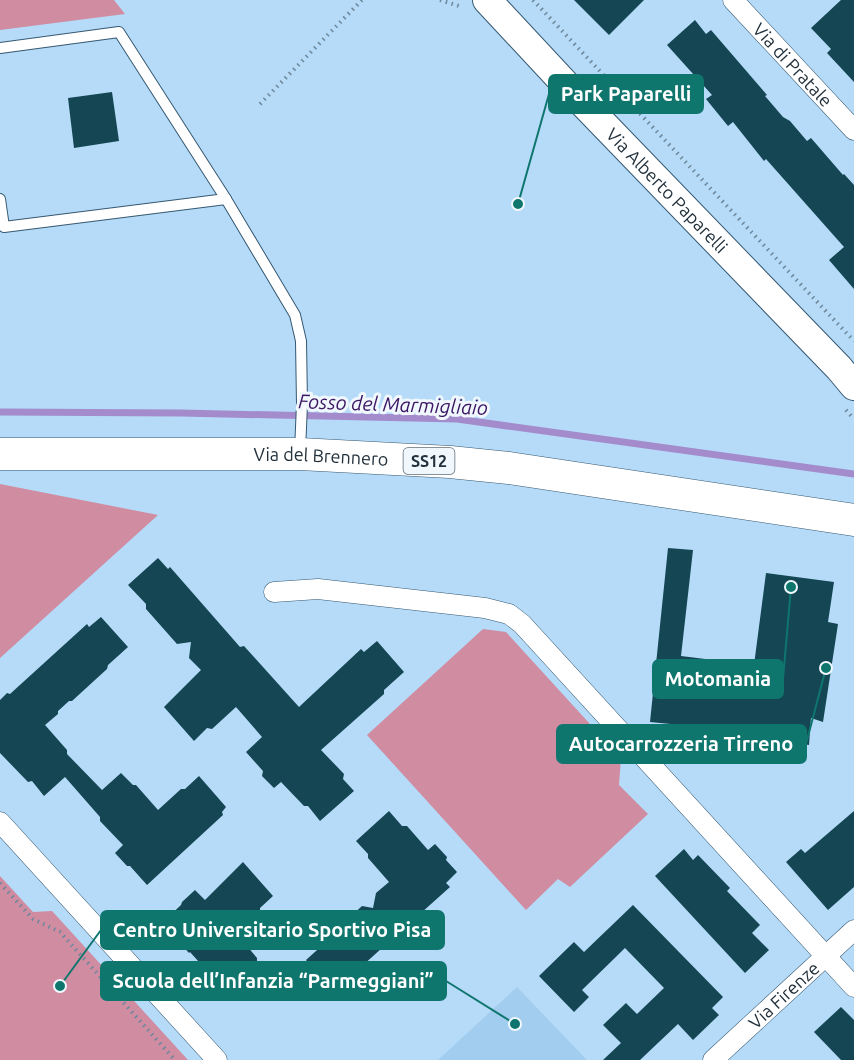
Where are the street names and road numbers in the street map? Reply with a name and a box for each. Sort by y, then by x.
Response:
street label: Via di Pratale [749,19,837,110]
street label: Via Alberto Paparelli [603,124,732,257]
street label: Via del Brennero [253,444,389,469]
road number: SS12 [404,448,454,474]
street label: Via Firenze [744,958,823,1032]

